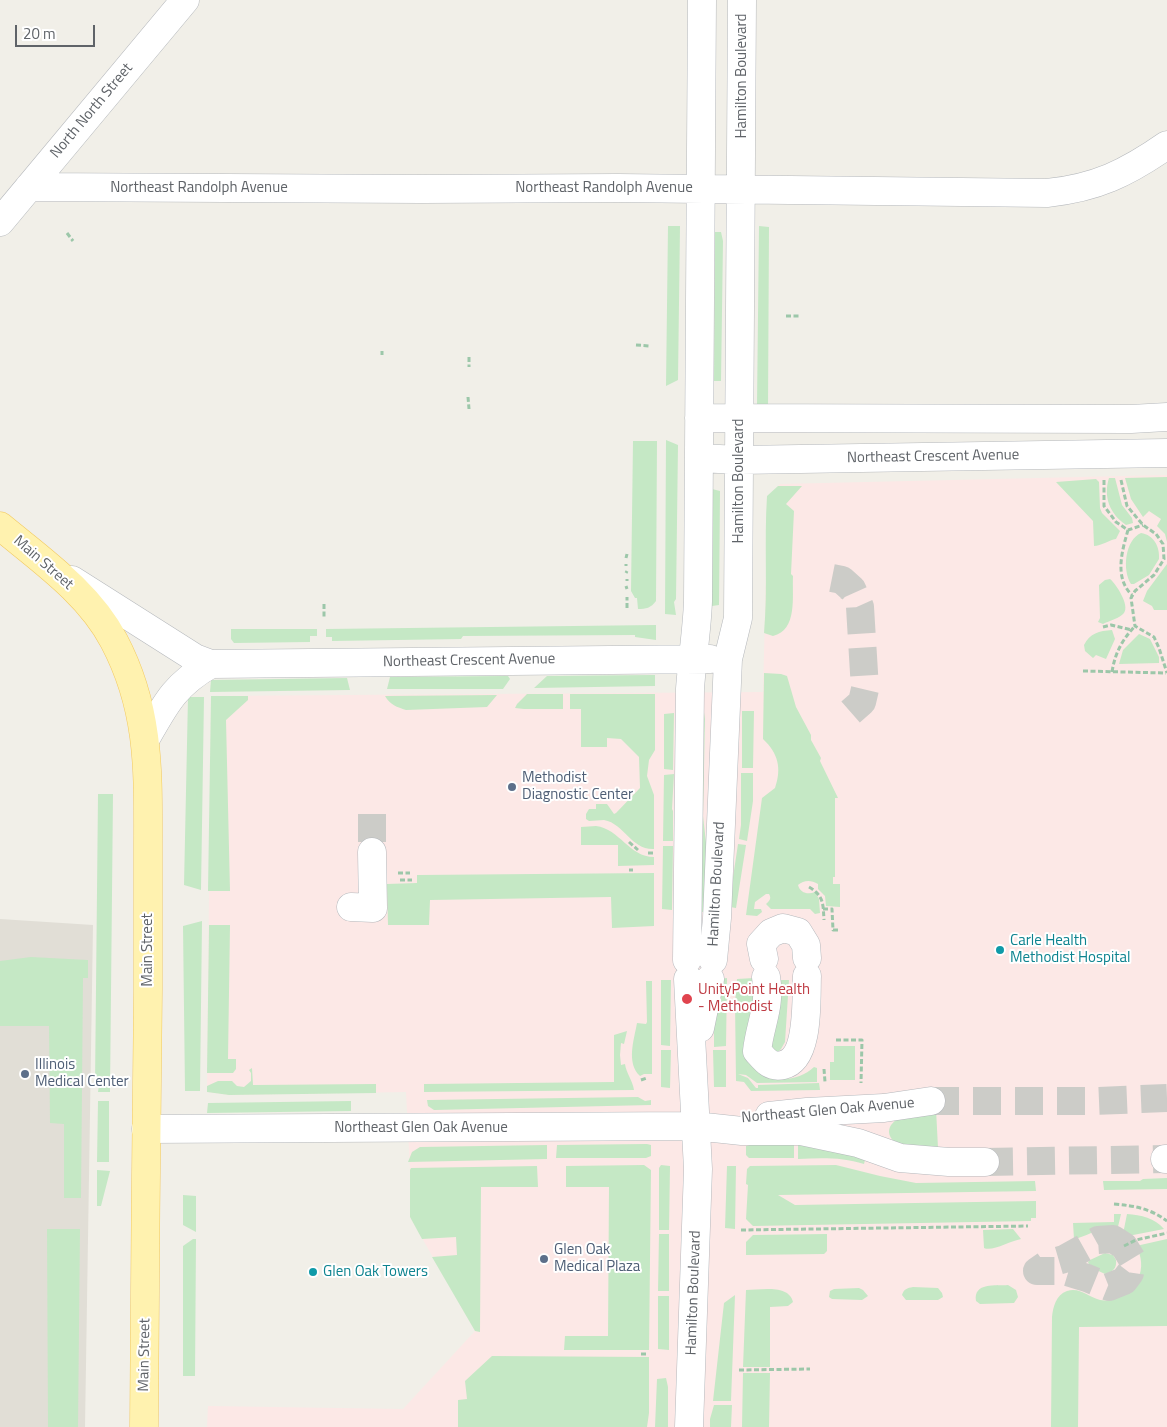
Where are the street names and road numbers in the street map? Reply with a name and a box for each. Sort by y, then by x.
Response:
street label: Hamilton Boulevard [733,13,751,139]
street label: North North Street [47,60,137,162]
street label: Northeast Randolph Avenue [110,179,288,197]
street label: Northeast Randolph Avenue [515,179,693,197]
street label: Hamilton Boulevard [730,418,748,544]
street label: Northeast Crescent Avenue [847,446,1019,468]
street label: Main Street [9,532,77,594]
street label: Northeast Crescent Avenue [383,650,555,672]
street label: Hamilton Boulevard [705,821,729,947]
street label: Main Street [139,913,157,987]
street label: Northeast Glen Oak Avenue [741,1094,915,1128]
street label: Northeast Glen Oak Avenue [334,1119,508,1137]
street label: Hamilton Boulevard [683,1230,705,1356]
street label: Main Street [135,1318,155,1392]

